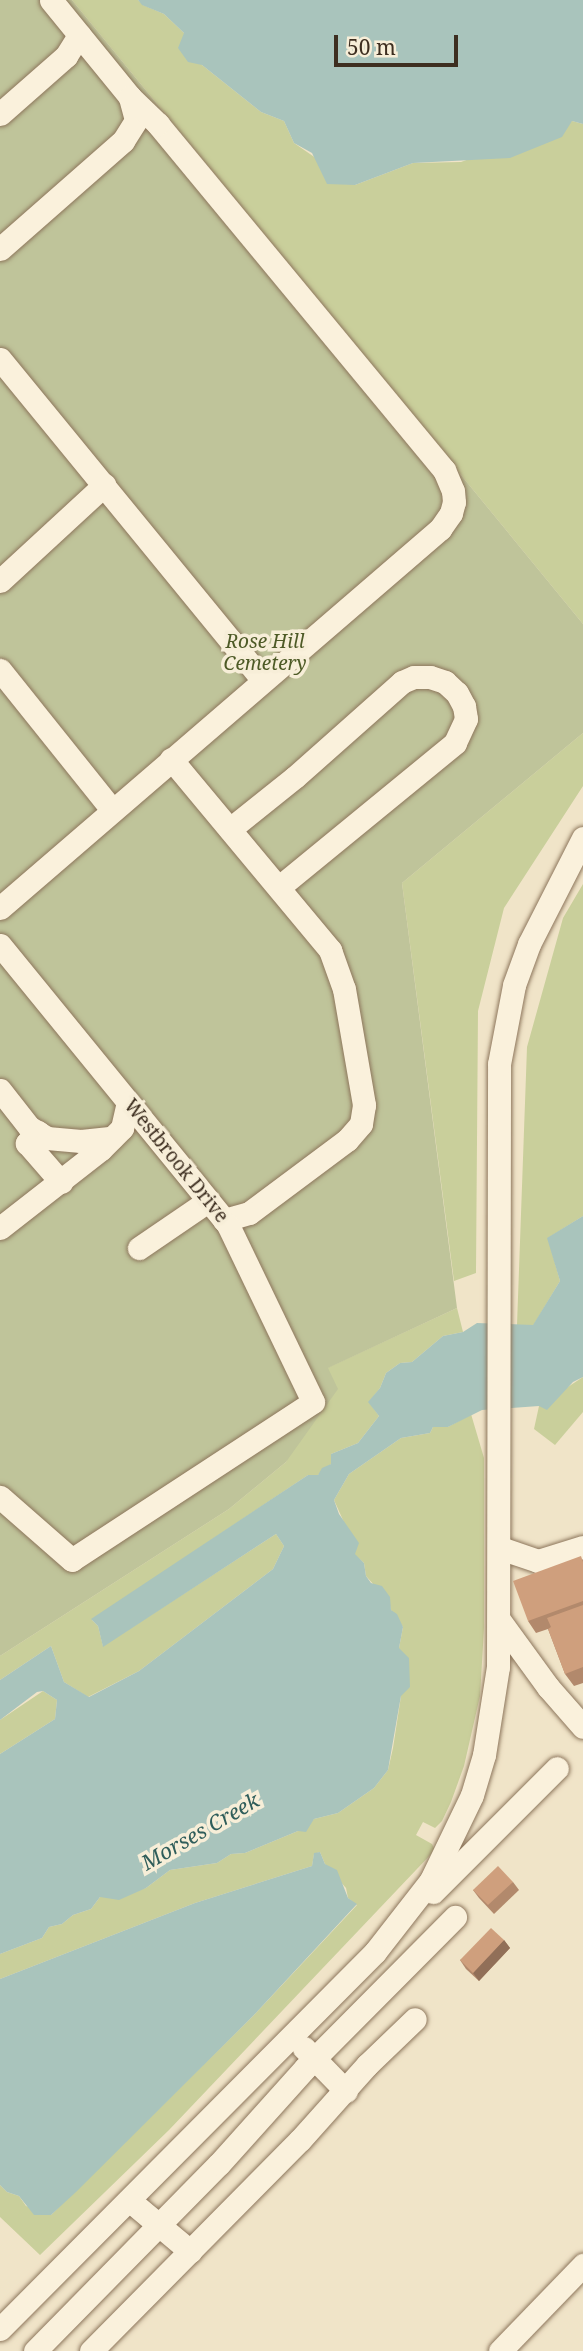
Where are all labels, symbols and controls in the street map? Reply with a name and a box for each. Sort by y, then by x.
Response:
scale bar [338,21,462,65]
text: 50 m [347,33,396,61]
park label: Rose Hill Cemetery [224,631,306,675]
street label: Westbrook Drive [119,1094,233,1228]
water label: Morses Creek [136,1787,264,1875]

